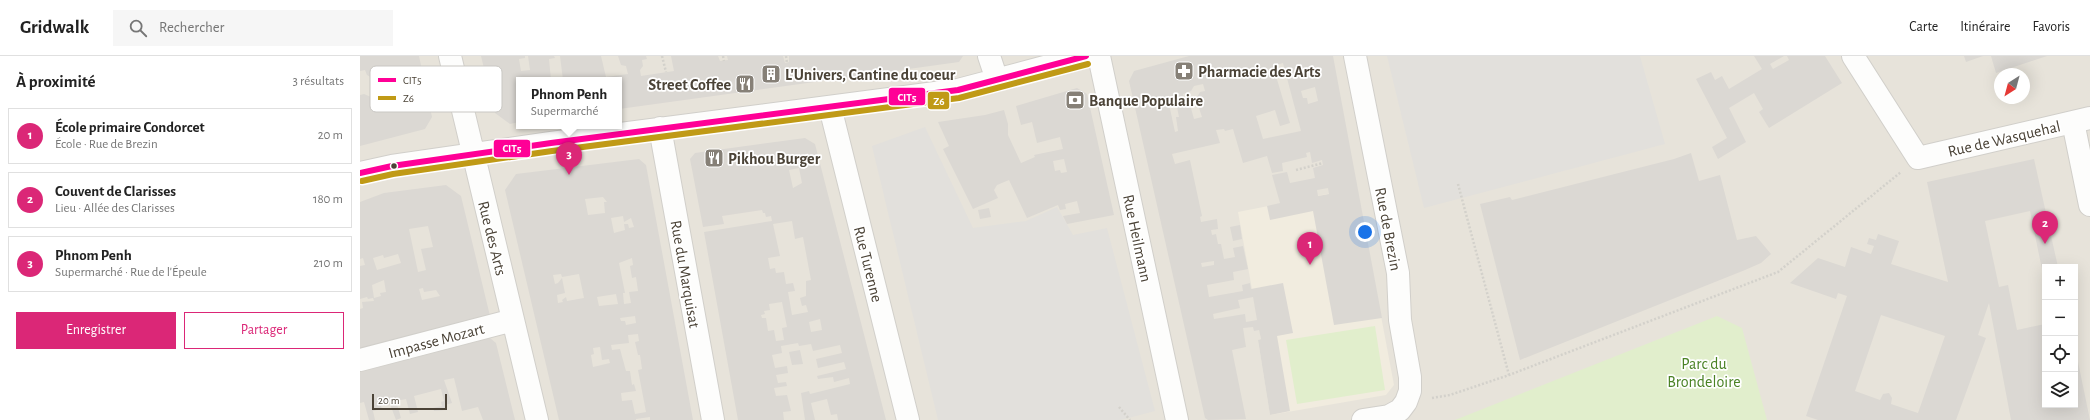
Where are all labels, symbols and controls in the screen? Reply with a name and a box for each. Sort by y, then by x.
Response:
search box [113,10,393,46]
icon: search [127,17,149,39]
text: Gridwalk [20,18,89,37]
text: Rechercher [159,20,224,35]
text: Carte [1909,20,1938,34]
text: Itinéraire [1960,20,2010,34]
text: Favoris [2032,20,2070,34]
pharmacy icon: Pharmacie des Arts [1173,60,1195,82]
building icon: L'Univers, Cantine du coeur [760,63,782,85]
place label: Pharmacie des Arts [1198,64,1321,80]
legend [370,66,502,112]
place label: L'Univers, Cantine du coeur [785,67,956,83]
north arrow [1994,68,2030,104]
text: À proximité [16,73,96,90]
restaurant icon: Street Coffee [734,73,756,95]
text: 3 résultats [293,75,344,88]
text: CIT5 [403,75,422,86]
popup [516,77,622,129]
place label: Street Coffee [648,77,731,93]
text: Phnom Penh [531,87,607,102]
line badge: CIT5 [888,87,926,106]
bank icon: Banque Populaire [1064,89,1086,111]
line badge: Z6 [927,91,950,110]
text: CIT5 [897,92,917,103]
text: Z6 [403,93,414,104]
place label: Banque Populaire [1089,93,1203,109]
text: Z6 [933,96,945,107]
text: Supermarché [531,105,598,118]
street label: Rue de Wasquehal [1946,118,2062,160]
text: École primaire Condorcet [55,120,205,135]
text: 1 [28,129,32,142]
text: 20 m [318,129,343,142]
text: École · Rue de Brezin [55,138,158,151]
line badge: CIT5 [493,139,531,158]
pin: 3 [556,142,582,175]
text: CIT5 [502,143,522,154]
restaurant icon: Pikhou Burger [703,147,725,169]
place label: Pikhou Burger [728,151,821,167]
unlabelled marker [389,161,399,171]
text: Couvent de Clarisses [55,184,176,199]
street label: Rue de Brezin [1372,186,1404,272]
text: 2 [27,193,33,206]
text: 180 m [313,193,343,206]
street label: Rue Heilmann [1120,193,1154,283]
street label: Rue des Arts [475,199,509,277]
text: Lieu · Allée des Clarisses [55,202,175,215]
pin: 2 [2032,211,2058,244]
street label: Rue du Marquisat [668,219,702,329]
your location [1355,222,1375,242]
street label: Rue Turenne [851,225,885,304]
pin: 1 [1297,232,1323,265]
text: Phnom Penh [55,248,132,263]
text: 3 [27,257,33,270]
text: 210 m [313,257,343,270]
map controls [2042,264,2078,408]
button: + [2042,264,2078,300]
text: Supermarché · Rue de l'Épeule [55,266,207,279]
button: − [2042,300,2078,336]
button: Enregistrer [16,312,176,349]
button: Partager [184,312,344,349]
street label: Impasse Mozart [387,321,486,361]
button: locate [2042,336,2078,372]
park label: Parc du Brondeloire [1667,356,1741,390]
button: layers [2042,372,2078,408]
scale bar [372,392,447,411]
text: 20 m [378,395,399,406]

